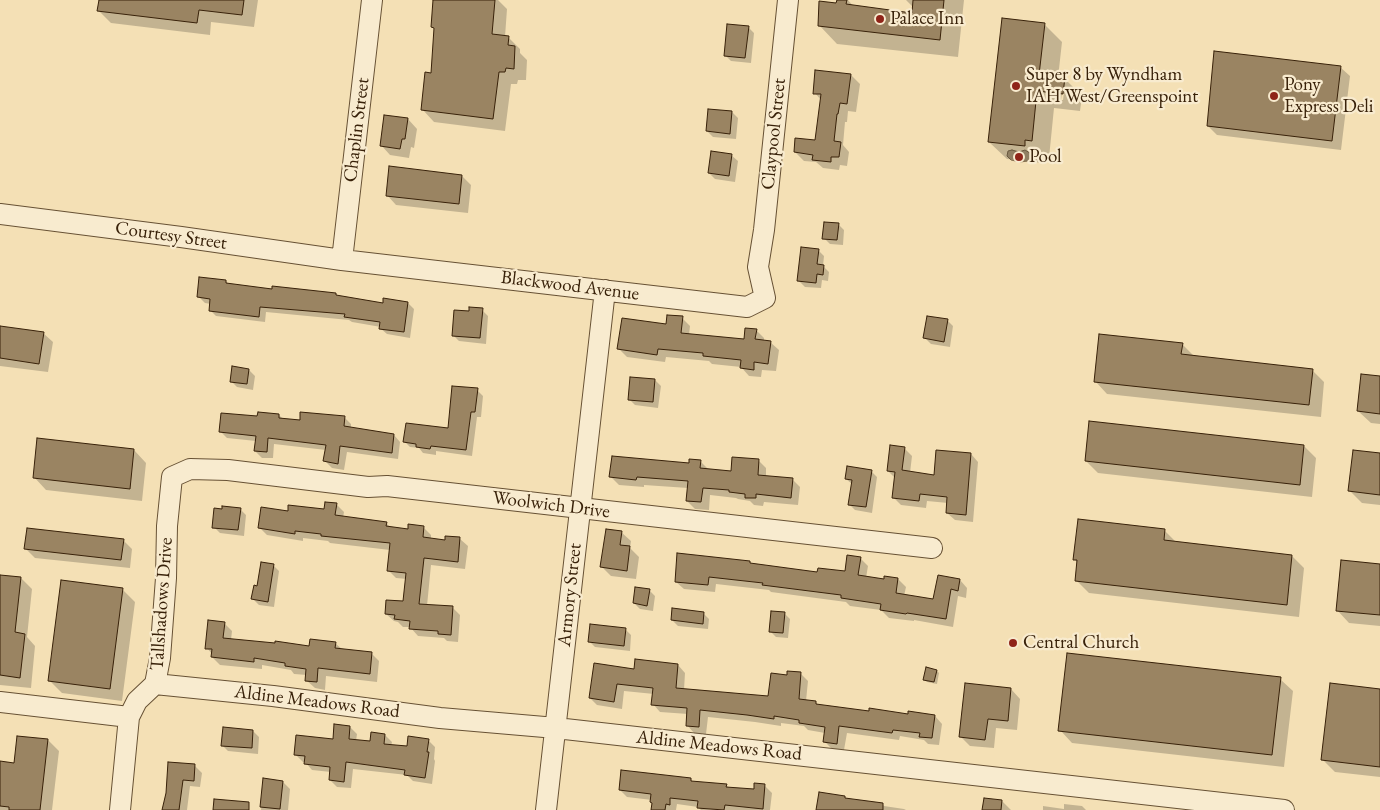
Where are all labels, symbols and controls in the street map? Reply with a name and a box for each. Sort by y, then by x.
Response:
place label: Palace Inn [890,8,964,30]
marker: Palace Inn [874,13,886,25]
place label: Super 8 by Wyndham IAH West/Greenspoint [1026,64,1198,108]
place label: Pony Express Deli [1284,74,1374,118]
street label: Chaplin Street [339,76,375,184]
street label: Claypool Street [757,77,791,191]
marker: Super 8 by Wyndham IAH West/Greenspoint [1010,80,1022,92]
marker: Pony Express Deli [1268,90,1280,102]
place label: Pool [1029,146,1062,168]
marker: Pool [1013,151,1025,163]
street label: Courtesy Street [114,217,228,255]
street label: Blackwood Avenue [500,266,640,306]
street label: Woolwich Drive [491,486,611,524]
street label: Tallshadows Drive [146,537,178,671]
street label: Armory Street [553,542,587,648]
place label: Central Church [1023,632,1139,654]
marker: Central Church [1007,637,1019,649]
street label: Aldine Meadows Road [233,681,401,723]
street label: Aldine Meadows Road [635,726,803,766]

